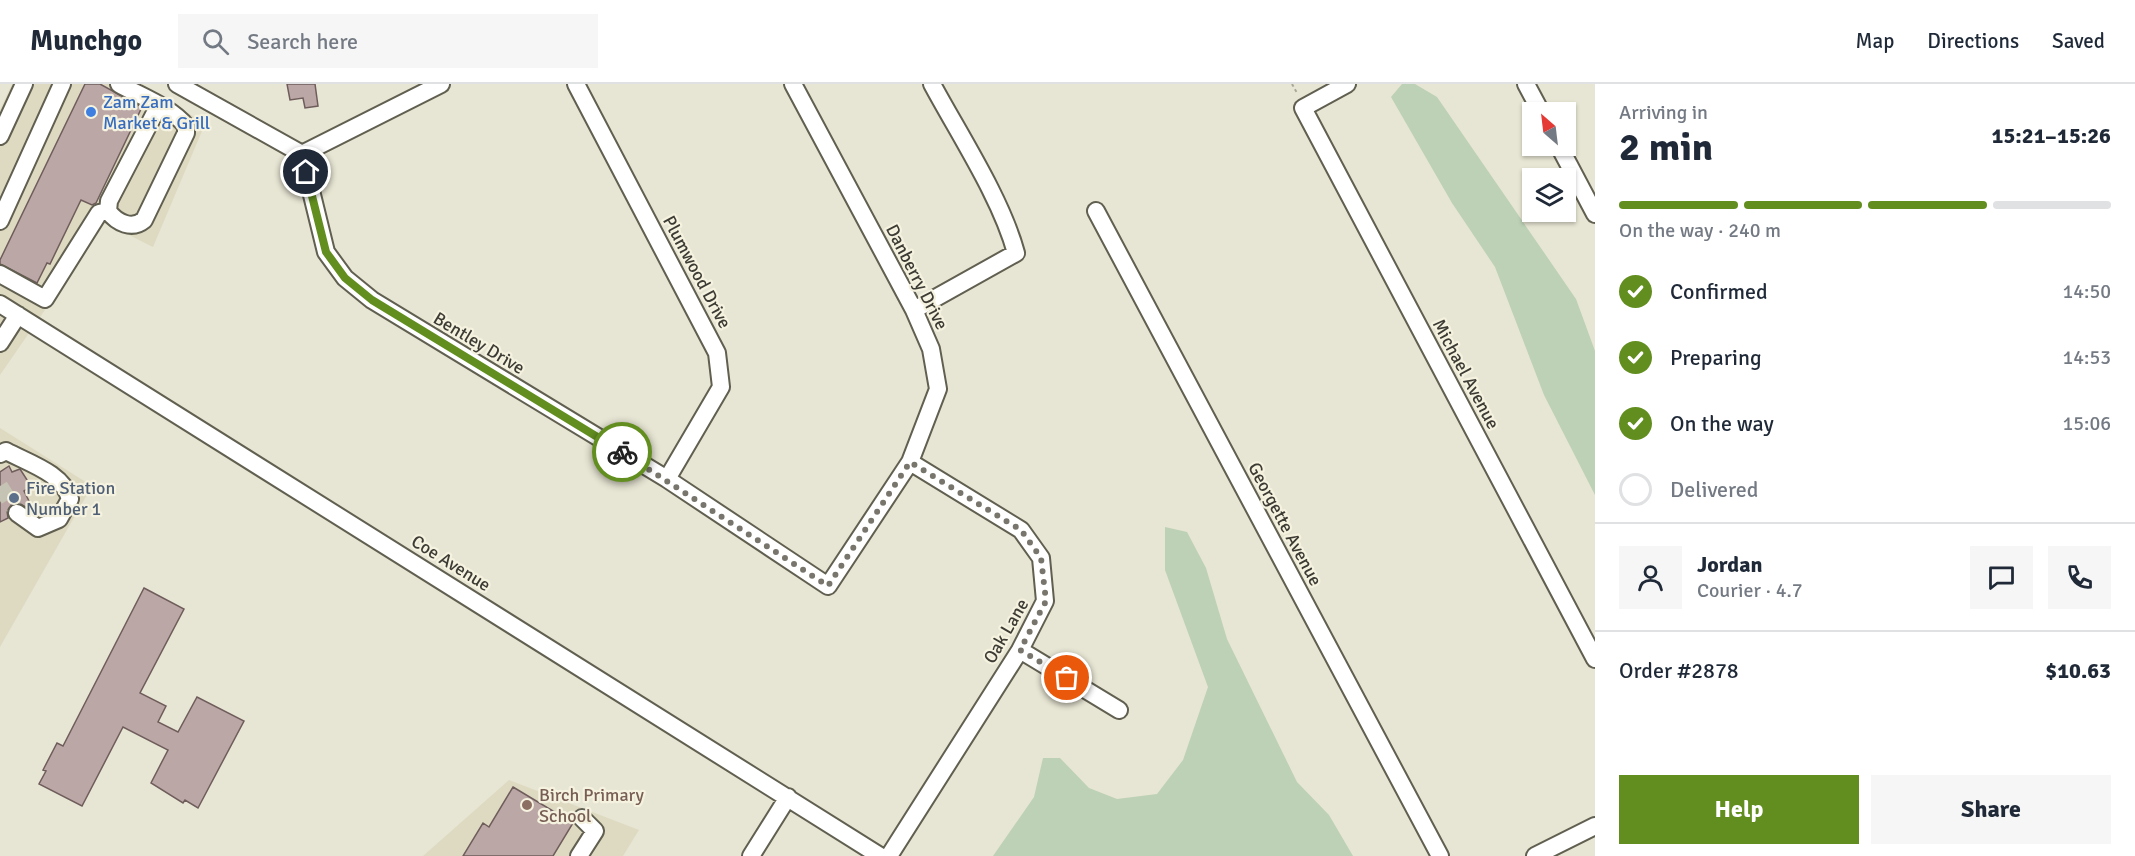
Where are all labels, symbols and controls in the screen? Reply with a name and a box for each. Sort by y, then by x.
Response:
search box [178,14,598,68]
text: Munchgo [30,24,142,58]
icon: search [199,25,232,58]
text: Search here [247,28,358,55]
text: Map [1856,28,1894,54]
text: Directions [1927,28,2019,54]
text: Saved [2052,28,2105,54]
place label: Zam Zam Market & Grill [103,91,210,134]
text: Arriving in [1619,100,1708,125]
north arrow [1522,102,1576,156]
map controls [1522,102,1576,222]
marker: Zam Zam Market & Grill [84,105,98,119]
text: 15:21–15:26 [1992,122,2111,149]
text: 2 min [1619,123,1713,171]
pin [280,146,331,197]
icon: home [289,155,322,188]
button: layers [1522,168,1576,222]
street label: Plumwood Drive [658,212,736,332]
text: On the way · 240 m [1619,218,1781,243]
street label: Danberry Drive [881,221,953,333]
icon: check [1619,275,1652,308]
text: Confirmed [1670,278,1768,305]
text: 14:50 [2062,279,2111,304]
street label: Bentley Drive [429,307,529,379]
street label: Michael Avenue [1428,315,1504,433]
icon: check [1619,341,1652,374]
text: Preparing [1670,344,1762,371]
text: 14:53 [2062,345,2111,370]
icon: check [1619,407,1652,440]
text: On the way [1670,410,1774,437]
text: 15:06 [2062,411,2111,436]
courier [592,422,652,482]
icon: bike [606,436,639,469]
street label: Georgette Avenue [1243,459,1327,589]
text: Delivered [1670,476,1758,503]
place label: Fire Station Number 1 [26,477,115,520]
marker: Fire Station Number 1 [7,491,21,505]
street label: Coe Avenue [407,530,495,596]
button: person [1619,546,1682,609]
button: chat [1970,546,2033,609]
button: phone [2048,546,2111,609]
text: Jordan [1697,551,1763,578]
text: Courier · 4.7 [1697,578,1803,603]
street label: Oak Lane [979,595,1033,667]
pin [1041,652,1092,703]
text: Order #2878 [1619,657,1739,684]
text: $10.63 [2045,657,2111,684]
icon: bag [1050,661,1083,694]
button: Help [1619,775,1859,844]
button: Share [1871,775,2111,844]
place label: Birch Primary School [539,784,645,827]
marker: Birch Primary School [520,798,534,812]

